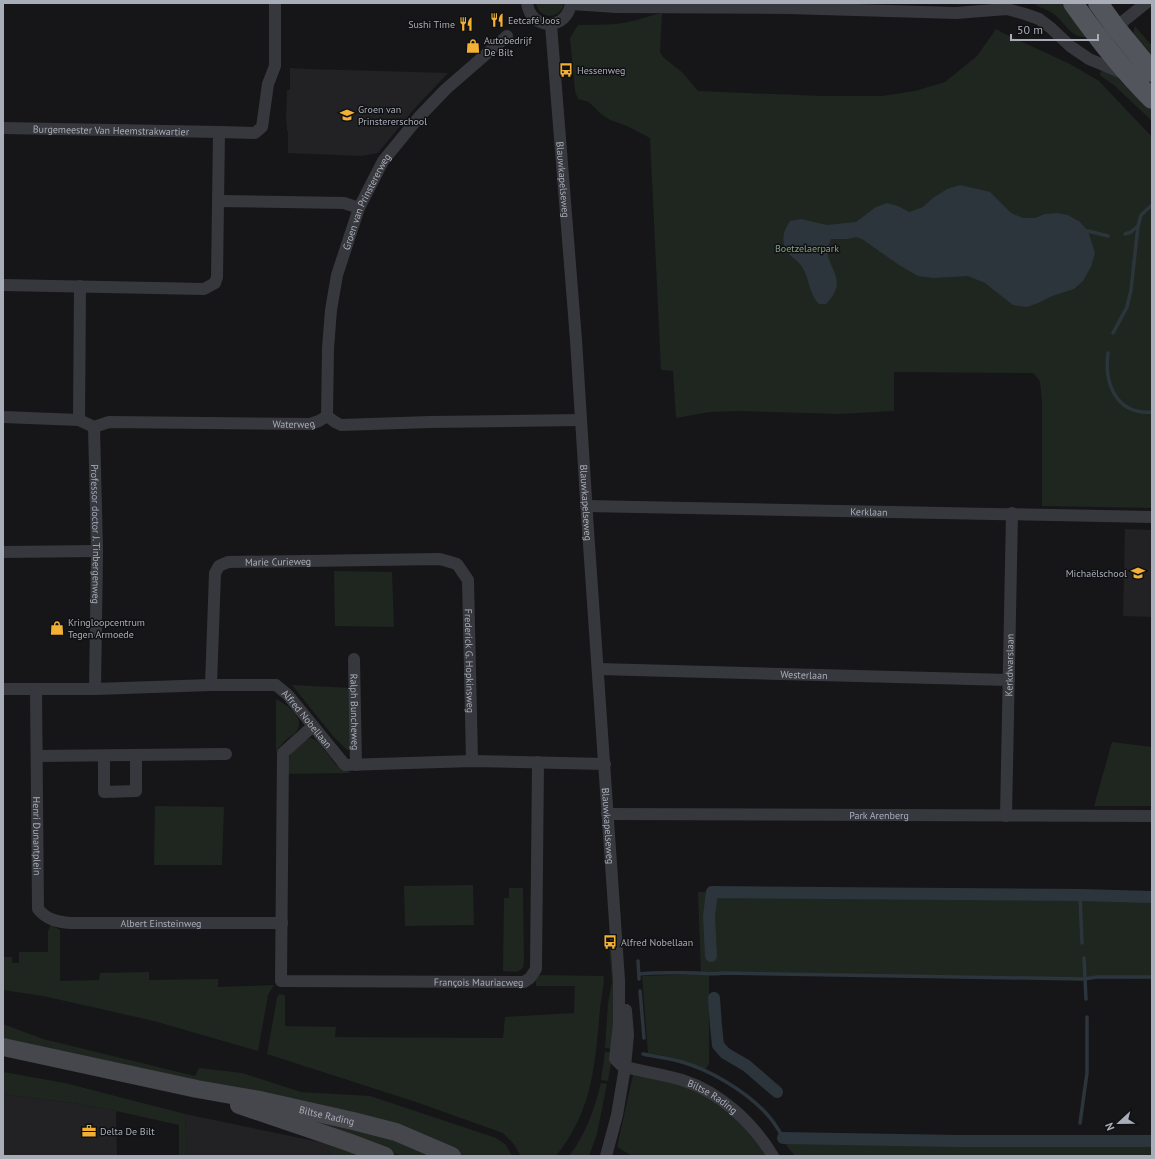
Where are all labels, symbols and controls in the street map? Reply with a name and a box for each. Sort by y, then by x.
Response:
restaurant icon: Eetcafé Joos [489,12,505,28]
place label: Eetcafé Joos [508,14,560,27]
restaurant icon: Sushi Time [458,16,474,32]
scale bar [1011,16,1098,42]
place label: Sushi Time [408,18,455,31]
text: 50 m [1017,22,1043,37]
place label: Autobedrijf De Bilt [484,34,532,59]
shop icon: Autobedrijf De Bilt [465,38,481,54]
bus stop icon: Hessenweg [558,62,574,78]
place label: Hessenweg [577,64,625,77]
place label: Groen van Prinstererschool [358,103,427,128]
school or university icon: Groen van Prinstererschool [339,107,355,123]
street label: Burgemeester Van Heemstrakwartier [33,123,190,138]
street label: Blauwkapelseweg [553,141,572,218]
street label: Groen van Prinstererweg [340,151,394,252]
park label: Boetzelaerpark [775,242,839,255]
street label: Waterweg [272,417,317,431]
street label: Professor doctor J. Tinbergenweg [88,464,103,604]
street label: Blauwkapelseweg [577,464,595,541]
street label: Kerklaan [850,505,888,519]
street label: Marie Curieweg [245,555,311,569]
school or university icon: Michaëlschool [1130,565,1146,581]
place label: Michaëlschool [1066,567,1127,580]
street label: Frederick G. Hopkinsweg [462,609,477,713]
place label: Kringloopcentrum Tegen Armoede [68,616,145,641]
shop icon: Kringloopcentrum Tegen Armoede [49,620,65,636]
street label: Kerkdwarslaan [1002,634,1017,696]
street label: Westerlaan [780,668,828,682]
street label: Ralph Buncheweg [347,674,362,750]
street label: Alfred Nobellaan [279,687,335,751]
street label: Blauwkapelseweg [599,787,617,865]
street label: Henri Dunantplein [30,796,44,876]
street label: Park Arenberg [849,809,909,822]
street label: Albert Einsteinweg [121,917,201,930]
bus stop icon: Alfred Nobellaan [602,934,618,950]
place label: Alfred Nobellaan [621,936,693,949]
street label: François Mauriacweg [434,976,524,989]
street label: Biltse Rading [686,1077,740,1117]
street label: Biltse Rading [298,1103,356,1128]
north arrow [1099,1103,1139,1143]
text: N [1102,1121,1118,1133]
office icon: Delta De Bilt [81,1123,97,1139]
place label: Delta De Bilt [100,1125,155,1138]

